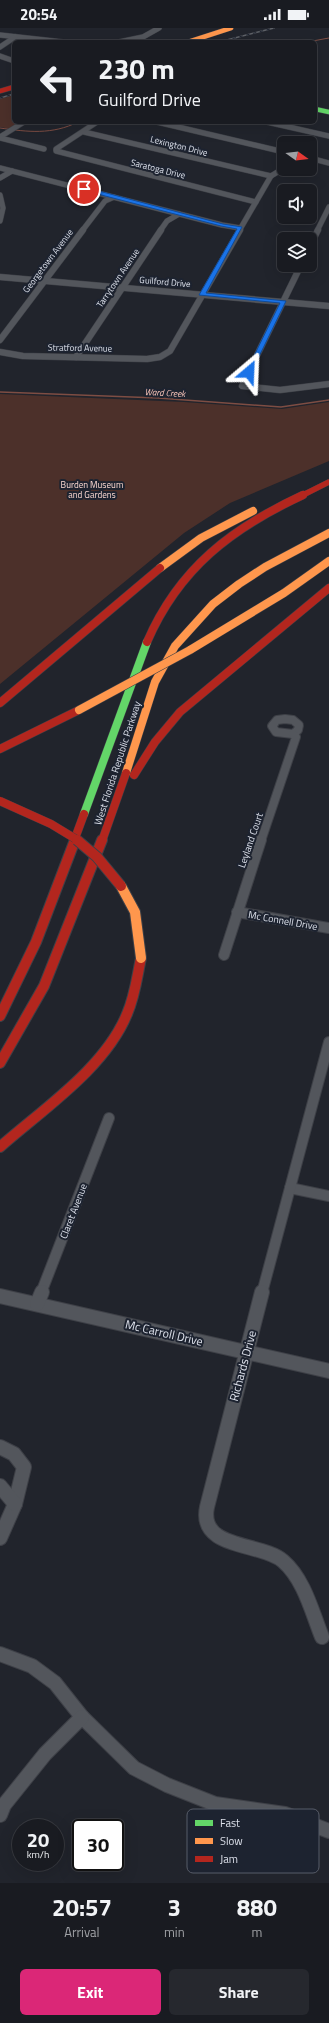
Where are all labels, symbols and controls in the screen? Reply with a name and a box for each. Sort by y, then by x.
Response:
text: 20:54 [20,3,57,26]
text: 230 m [98,47,175,90]
icon: left [32,56,84,108]
text: Guilford Drive [98,86,201,113]
street label: Lexington Drive [149,132,210,159]
north arrow [277,136,317,176]
map controls [277,136,317,272]
street label: Saratoga Drive [130,155,187,182]
pin [67,172,101,206]
icon: arrive [73,178,95,200]
button: sound [277,184,317,224]
street label: Georgetown Avenue [19,226,76,295]
button: layers [277,232,317,272]
street label: Tarrytown Avenue [93,245,142,310]
street label: Guilford Drive [139,273,192,290]
street label: Stratford Avenue [48,340,113,355]
position arrow [228,351,270,393]
water label: Ward Creek [144,385,187,400]
park label: Burden Museum and Gardens [61,478,123,501]
street label: West Florida Republic Parkway [90,699,145,827]
street label: Leyland Court [234,810,267,870]
street label: Mc Connell Drive [247,907,319,934]
street label: Claret Avenue [56,1181,91,1241]
street label: Mc Carroll Drive [123,1314,205,1351]
street label: Richards Drive [224,1328,261,1403]
legend [187,1809,319,1873]
text: Fast [220,1815,240,1831]
speed limit sign: 30 [72,1819,124,1871]
text: 20 [27,1824,49,1855]
text: Slow [220,1833,243,1849]
text: km/h [27,1847,49,1862]
text: Jam [220,1851,238,1867]
text: 20:57 [52,1889,112,1925]
text: 3 [168,1889,181,1925]
text: 880 [237,1889,277,1925]
text: Arrival [64,1922,100,1942]
text: min [164,1922,185,1942]
text: m [251,1922,262,1942]
button: Exit [20,1969,161,2015]
button: Share [169,1969,309,2015]

